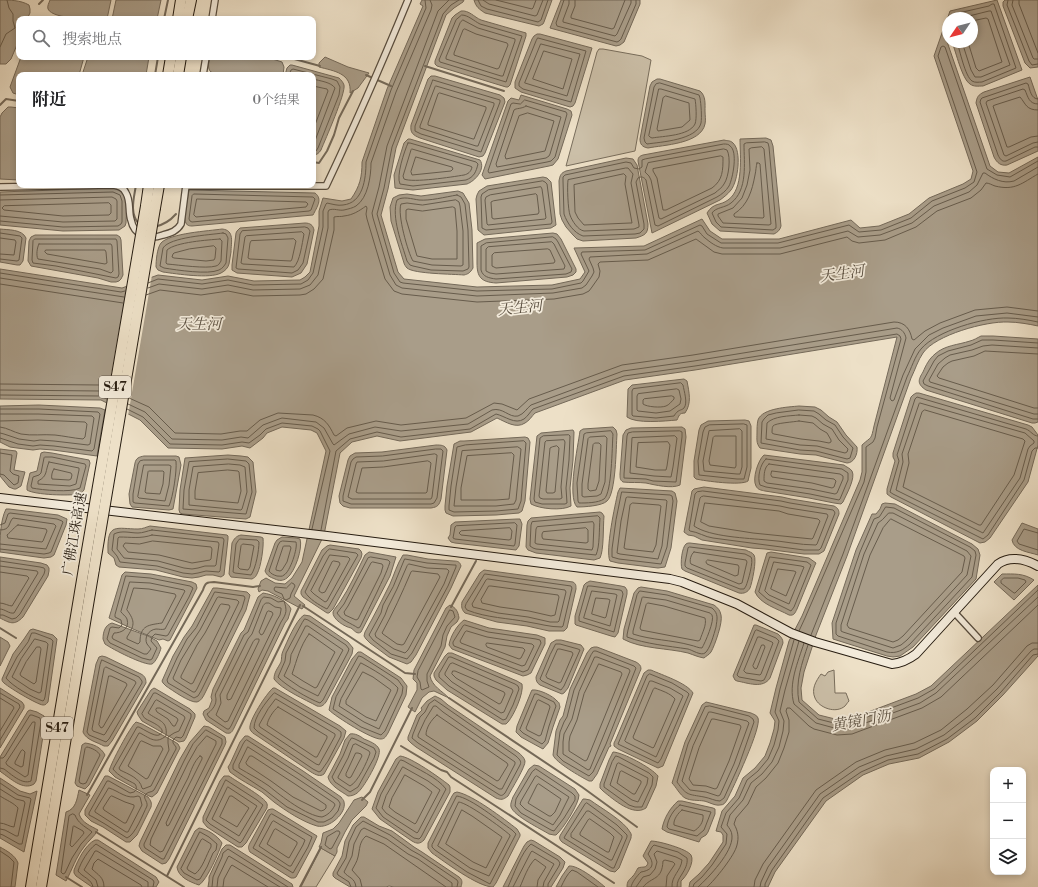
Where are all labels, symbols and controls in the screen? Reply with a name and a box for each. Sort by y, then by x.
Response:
north arrow [942,12,978,48]
search box [16,16,316,60]
icon: search [30,27,52,49]
text: 搜索地点 [62,30,122,49]
text: 附近 [32,89,66,111]
text: 0个结果 [252,92,300,108]
water label: 天生河 [818,261,869,287]
water label: 天生河 [497,296,546,320]
water label: 天生河 [176,315,224,334]
road number: S47 [99,376,131,398]
street label: 广佛江珠高速 [59,491,91,577]
water label: 黄镜门沥 [830,706,895,736]
road number: S47 [41,717,73,739]
map controls [990,767,1026,875]
button: + [990,767,1026,803]
button: − [990,803,1026,839]
button: layers [990,839,1026,875]

